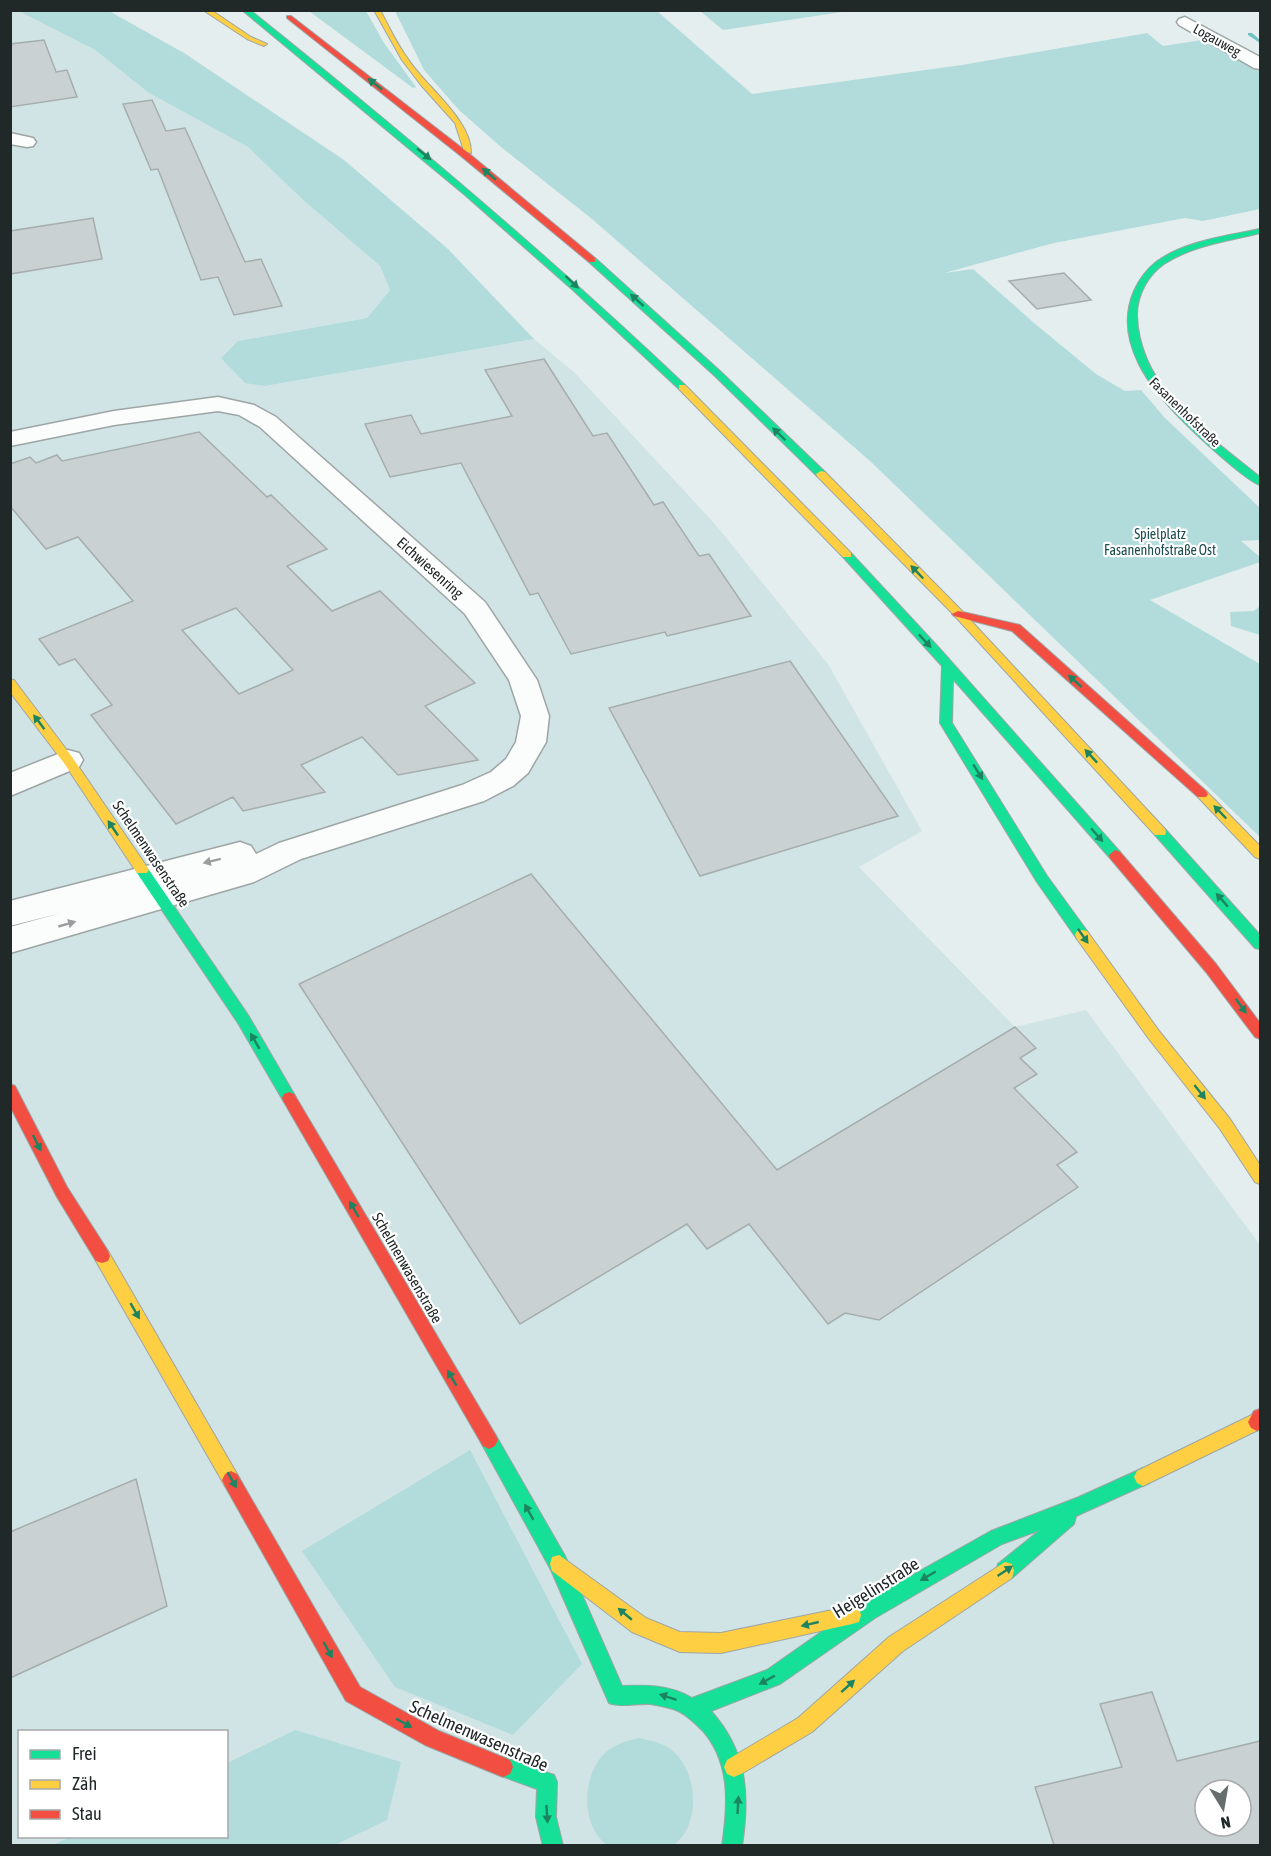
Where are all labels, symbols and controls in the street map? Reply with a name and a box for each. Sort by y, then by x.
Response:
street label: Logauweg [1191,20,1243,60]
one-way arrow [367,78,382,90]
one-way arrow [416,148,432,161]
one-way arrow [482,168,497,181]
one-way arrow [564,275,579,289]
one-way arrow [630,293,645,307]
street label: Fasanenhofstraße [1146,374,1224,450]
one-way arrow [772,427,787,441]
park label: Spielplatz Fasanenhofstraße Ost [1104,526,1216,558]
street label: Eichwiesenring [394,534,467,602]
one-way arrow [910,565,924,580]
one-way arrow [917,633,931,647]
one-way arrow [1068,674,1083,688]
one-way arrow [33,714,45,730]
one-way arrow [1084,748,1098,763]
one-way arrow [972,764,983,780]
street label: Schelmenwasenstraße [110,797,193,910]
one-way arrow [1213,806,1227,820]
one-way arrow [108,820,119,836]
one-way arrow [1091,827,1104,843]
one-way arrow [202,856,221,866]
one-way arrow [1216,893,1229,908]
one-way arrow [58,919,76,928]
one-way arrow [1076,929,1088,944]
one-way arrow [1235,998,1247,1014]
one-way arrow [250,1033,261,1049]
one-way arrow [1193,1085,1205,1100]
one-way arrow [32,1134,42,1151]
one-way arrow [349,1200,359,1217]
street label: Schelmenwasenstraße [369,1210,446,1326]
one-way arrow [130,1303,141,1319]
one-way arrow [447,1369,457,1386]
one-way arrow [227,1472,237,1489]
one-way arrow [524,1504,534,1521]
street label: Heigelinstraße [829,1553,923,1622]
one-way arrow [997,1565,1013,1577]
one-way arrow [919,1571,936,1581]
one-way arrow [618,1608,633,1621]
one-way arrow [801,1620,820,1629]
one-way arrow [323,1642,333,1659]
one-way arrow [758,1675,775,1685]
one-way arrow [841,1679,856,1693]
one-way arrow [659,1692,677,1702]
street label: Schelmenwasenstraße [407,1696,552,1776]
one-way arrow [396,1717,413,1727]
legend [18,1730,228,1838]
text: Frei [72,1743,97,1764]
text: Zäh [72,1773,97,1794]
north arrow [1193,1778,1253,1838]
one-way arrow [734,1796,743,1815]
text: Stau [72,1803,102,1824]
one-way arrow [542,1805,552,1824]
text: N [1220,1813,1232,1832]

